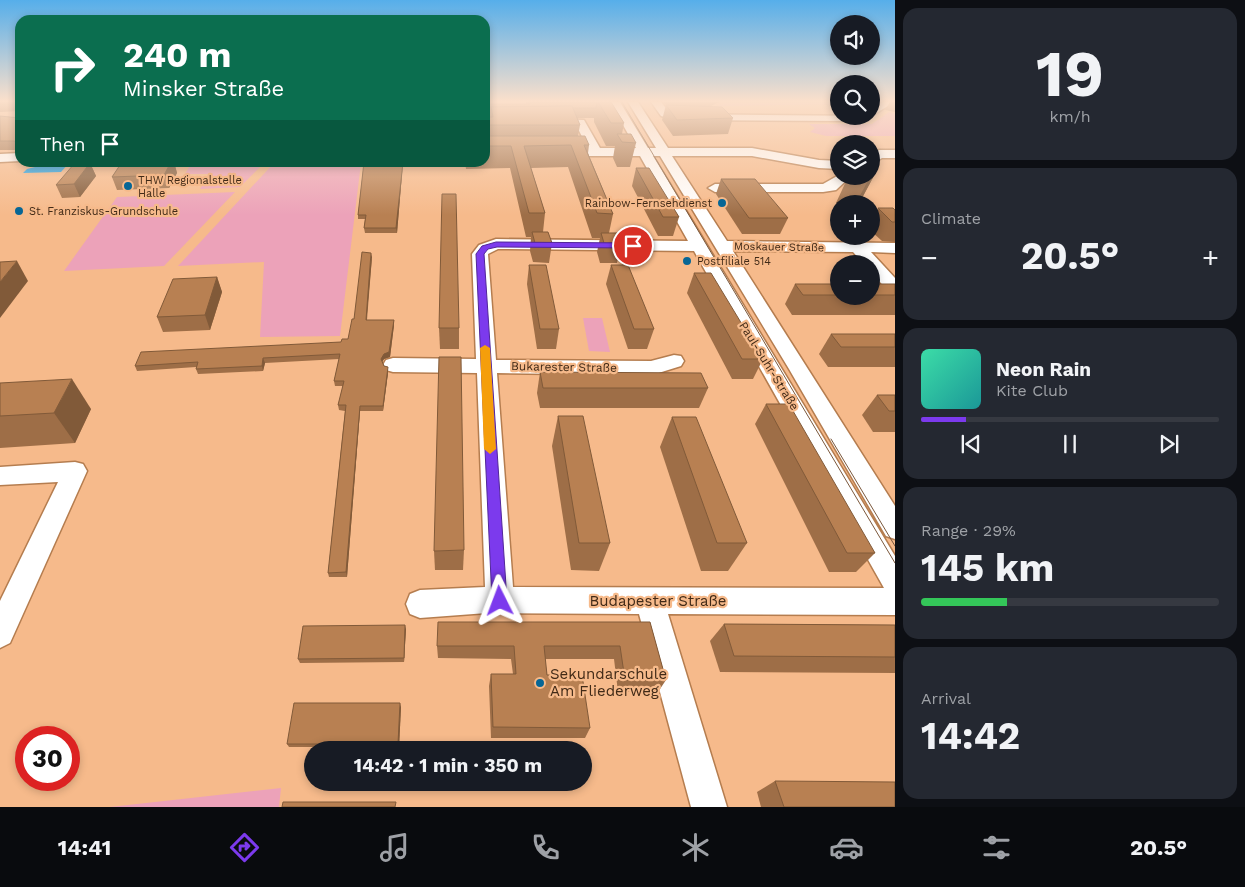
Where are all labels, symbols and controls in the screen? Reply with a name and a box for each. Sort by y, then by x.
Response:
map controls [830,15,880,305]
button: sound [830,15,880,65]
text: 240 m [123,34,232,76]
icon: right [40,35,105,100]
text: 19 [1036,36,1104,112]
button: search [830,75,880,125]
text: Minsker Straße [123,76,284,101]
text: km/h [1049,107,1091,126]
icon: arrive [96,130,124,158]
text: Then [40,133,86,156]
button: layers [830,135,880,185]
place label: THW Regionalstelle Halle [138,174,242,200]
marker: THW Regionalstelle Halle [122,180,134,192]
button: + [830,195,880,245]
place label: Rainbow-Fernsehdienst [585,197,712,210]
marker: Rainbow-Fernsehdienst [716,197,728,209]
marker: St. Franziskus-Grundschule [13,205,25,217]
place label: St. Franziskus-Grundschule [29,205,178,218]
text: Climate [921,209,981,228]
pin [612,225,654,267]
icon: arrive [619,232,647,260]
text: 20.5° [1021,234,1119,278]
street label: Moskauer Straße [734,240,824,254]
text: − [921,241,938,274]
text: + [1202,241,1219,274]
marker: Postfiliale 514 [681,255,693,267]
place label: Postfiliale 514 [697,255,771,268]
button: − [830,255,880,305]
street label: Paul-Suhr-Straße [736,319,802,413]
text: Neon Rain [996,358,1091,381]
street label: Bukarester Straße [511,359,617,375]
text: Kite Club [996,381,1068,400]
icon: previous [957,430,985,458]
icon: pause [1056,430,1084,458]
icon: next [1155,430,1183,458]
text: Range · 29% [921,521,1016,540]
text: 145 km [921,546,1054,590]
position arrow [473,574,525,626]
street label: Budapester Straße [590,592,726,610]
place label: Sekundarschule Am Fliederweg [550,665,667,700]
marker: Sekundarschule Am Fliederweg [534,677,546,689]
text: Arrival [921,689,971,708]
text: 14:42 [921,714,1020,758]
speed limit sign: 30 [15,726,80,791]
text: 14:42 · 1 min · 350 m [354,754,542,777]
icon: directions [227,830,262,865]
icon: music [377,830,412,865]
icon: phone [528,830,563,865]
icon: climate [678,830,713,865]
icon: car [829,830,864,865]
icon: filters [979,830,1014,865]
text: 14:41 [58,835,111,860]
text: 20.5° [1130,835,1187,860]

